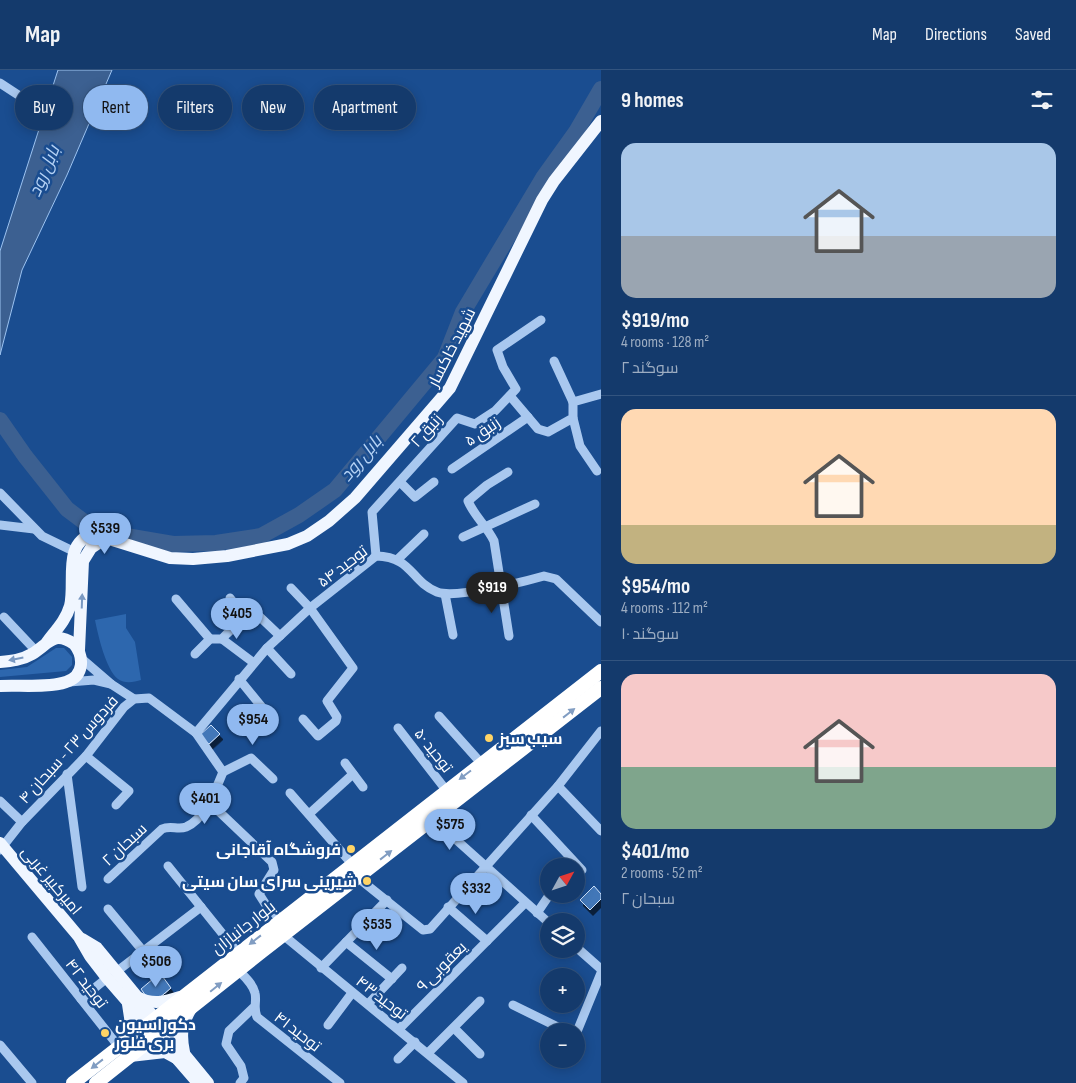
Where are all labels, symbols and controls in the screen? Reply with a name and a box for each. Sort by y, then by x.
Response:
text: Map [25,20,60,49]
text: Map [872,24,897,45]
text: Directions [925,24,987,45]
text: Saved [1015,24,1051,45]
chip: Buy [15,85,73,130]
chip: Rent [83,85,148,130]
chip: Filters [158,85,232,130]
chip: New [242,85,304,130]
chip: Apartment [314,85,416,130]
icon: filters [1028,86,1056,114]
text: 9 homes [621,88,684,113]
water label: بابل رود [24,141,65,200]
icon: home [794,176,884,266]
street label: شهید خاکسار [424,305,480,391]
text: $919/mo [621,308,689,333]
text: 4 rooms · 128 m² [621,333,709,352]
text: سوگند ۲ [621,359,679,378]
street label: زنبق ۲ [407,410,447,452]
street label: زنبق ۵ [461,414,504,451]
water label: بابل رود [336,430,387,486]
icon: home [794,441,884,531]
pin: $539 [75,512,135,555]
text: $539 [90,519,120,538]
street label: توحید ۵۴ [314,542,372,592]
pin: $919 [462,572,522,614]
text: $954/mo [621,574,690,599]
text: $919 [477,578,507,597]
one-way arrow [78,593,86,609]
pin: $405 [207,598,267,640]
text: 4 rooms · 112 m² [621,599,708,618]
text: $405 [222,604,252,623]
text: سوگند ۱۰ [621,625,679,644]
one-way arrow [7,656,23,664]
street label: فردوس ۲۳ - سبحان ۴ [15,692,123,808]
pin: $954 [223,704,283,746]
icon: home [794,706,884,796]
one-way arrow [563,707,576,718]
text: $954 [238,710,268,729]
street label: توحید ۵۰ [410,725,456,777]
place label: سیب سبز [498,730,563,749]
marker: سیب سبز [483,732,495,744]
one-way arrow [459,770,472,781]
pin: $401 [175,782,235,825]
text: $401 [190,789,220,808]
pin: $575 [420,808,480,851]
text: $575 [435,815,465,834]
street label: سبحان ۲ [99,820,151,870]
text: $401/mo [621,839,690,864]
place label: فروشگاه آقاجانی [216,840,341,860]
street label: امیرکبیر غربی [17,843,85,919]
marker: فروشگاه آقاجانی [345,843,357,855]
one-way arrow [379,850,392,860]
north arrow [540,858,585,902]
map controls [540,858,585,1068]
text: 2 rooms · 52 m² [621,864,703,883]
pin: $332 [446,872,506,915]
place label: شیرینی سرای سان سیتی [182,873,357,892]
marker: شیرینی سرای سان سیتی [361,875,373,887]
text: $332 [461,879,491,898]
text: سبحان ۲ [621,890,675,909]
street label: بلوار جانبازان [208,897,280,959]
pin: $535 [347,908,407,951]
button: layers [540,913,585,958]
text: $535 [362,915,392,934]
one-way arrow [249,935,262,946]
street label: یعقوبی ۹ [413,937,472,996]
pin: $506 [126,946,186,988]
text: $506 [141,952,171,971]
street label: توحید ۴۲ [61,956,111,1013]
button: + [540,968,585,1013]
street label: توحید ۴۳ [352,972,411,1024]
one-way arrow [209,982,222,993]
street label: توحید ۴۱ [270,1008,325,1057]
place label: دکوراسیون بری فلور [114,1016,196,1053]
button: − [540,1023,585,1068]
marker: دکوراسیون بری فلور [99,1027,111,1039]
one-way arrow [91,1059,104,1070]

